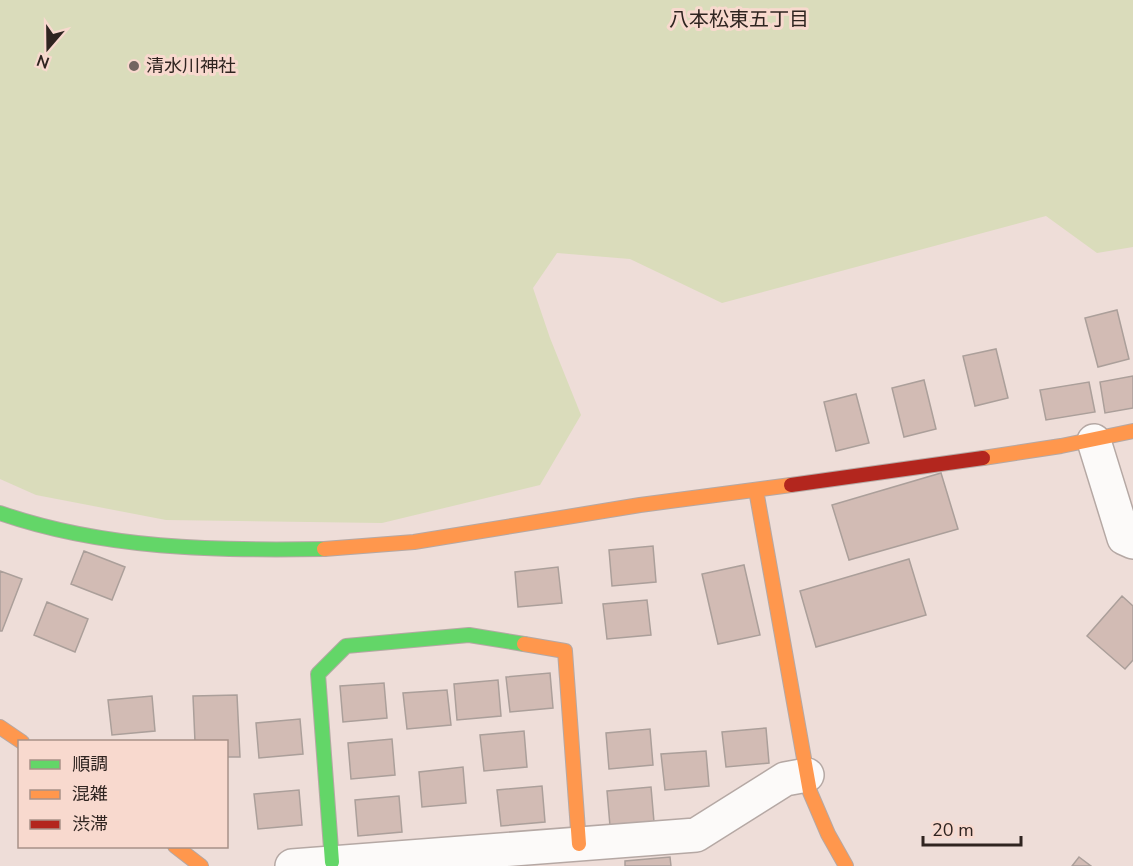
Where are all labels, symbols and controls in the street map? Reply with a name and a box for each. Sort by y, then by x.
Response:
district label: 八本松東五丁目 [669,6,809,33]
north arrow [18,18,78,78]
text: N [34,49,53,74]
place label: 清水川神社 [146,54,236,78]
marker: 清水川神社 [127,59,141,73]
legend [18,740,228,848]
text: 順調 [72,752,108,776]
text: 混雑 [72,782,108,806]
scale bar [923,809,1020,847]
text: 渋滞 [72,812,108,836]
text: 20 m [932,818,974,842]

